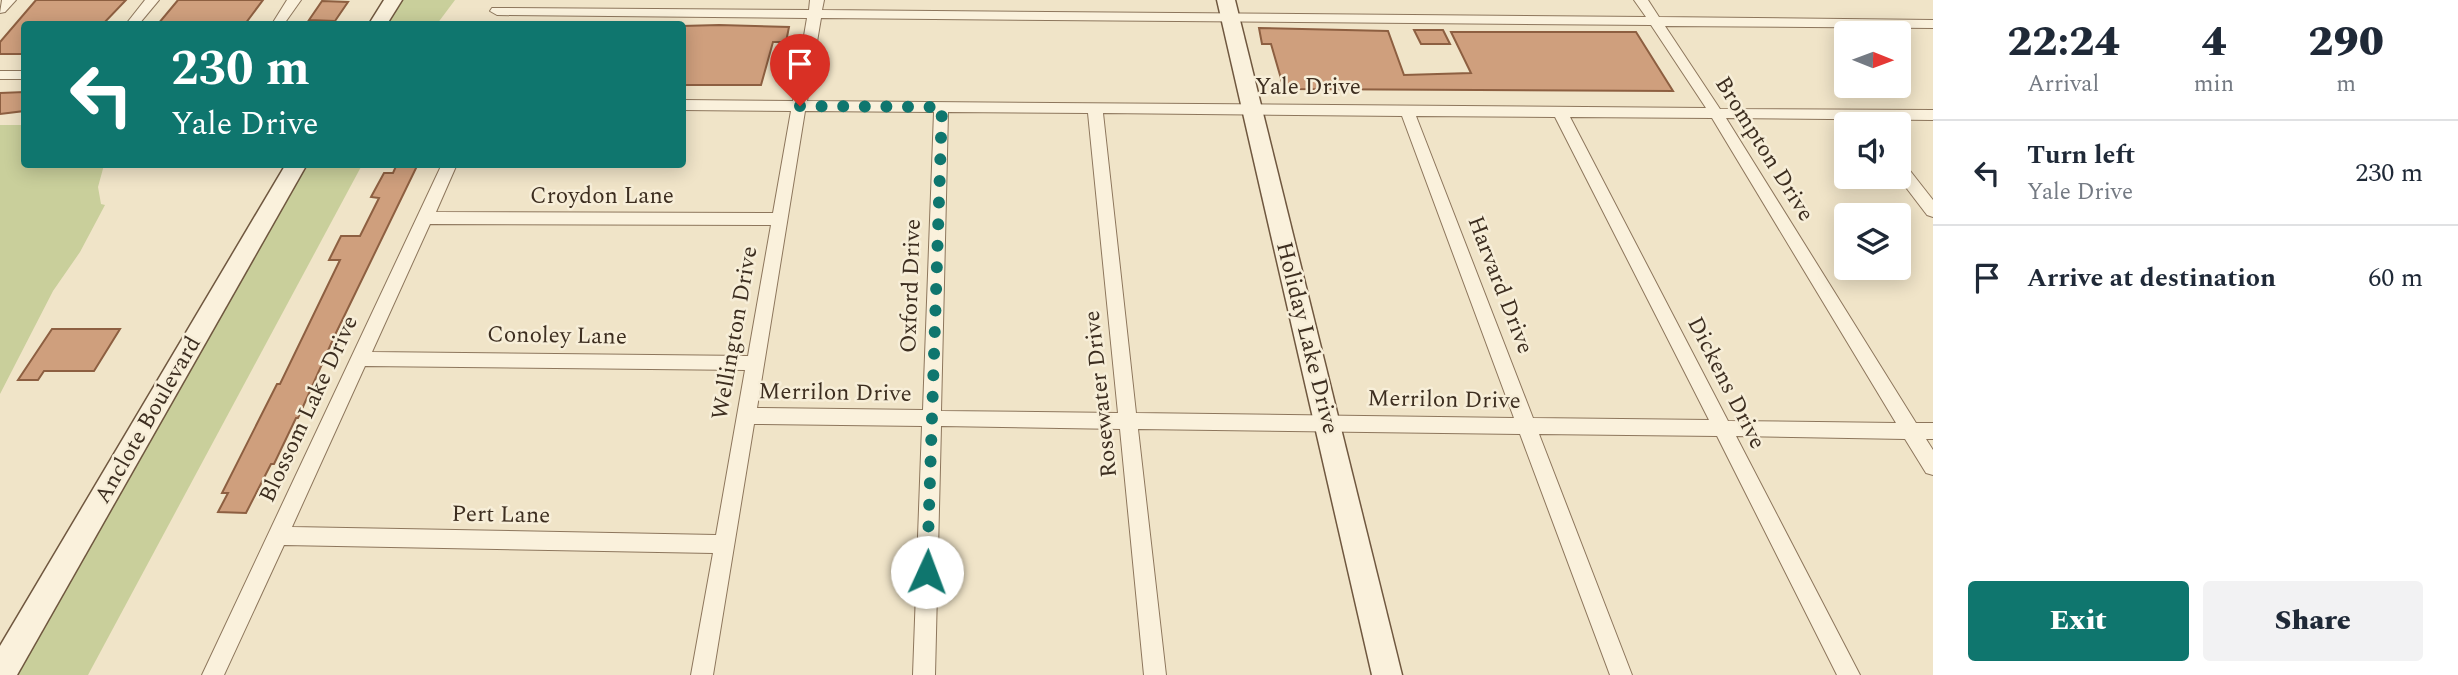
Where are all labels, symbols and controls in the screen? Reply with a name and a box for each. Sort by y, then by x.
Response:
text: 22:24 [2007,11,2120,74]
text: 4 [2201,11,2227,74]
text: 290 [2308,11,2384,74]
north arrow [1834,21,1911,98]
map controls [1834,21,1911,280]
text: 230 m [171,32,310,107]
pin [770,34,830,106]
icon: arrive [781,45,819,83]
icon: left [56,49,147,140]
text: Arrival [2028,67,2099,102]
text: min [2194,67,2234,102]
text: m [2336,67,2356,102]
street label: Yale Drive [1255,70,1361,105]
street label: Brompton Drive [1705,70,1823,228]
text: Yale Drive [171,100,319,149]
button: sound [1834,112,1911,189]
text: Turn left [2027,135,2135,175]
text: 230 m [2355,153,2423,193]
icon: left [1968,154,2006,192]
text: Yale Drive [2027,175,2133,210]
street label: Croydon Lane [530,179,674,214]
button: layers [1834,203,1911,280]
street label: Harvard Drive [1458,211,1542,359]
street label: Oxford Drive [891,218,931,354]
street label: Holiday Lake Drive [1266,238,1348,438]
street label: Wellington Drive [703,243,767,423]
text: Arrive at destination [2027,258,2276,298]
text: 60 m [2368,258,2423,298]
icon: arrive [1968,259,2006,297]
street label: Rosewater Drive [1075,309,1127,479]
street label: Blossom Lake Drive [250,310,368,508]
street label: Dickens Drive [1678,310,1774,456]
street label: Conoley Lane [487,317,627,355]
street label: Anclote Boulevard [86,329,210,510]
street label: Merrilon Drive [758,374,912,412]
street label: Merrilon Drive [1367,381,1521,419]
street label: Pert Lane [451,497,551,533]
position arrow [890,535,964,609]
button: Exit [1968,581,2189,661]
button: Share [2203,581,2423,661]

